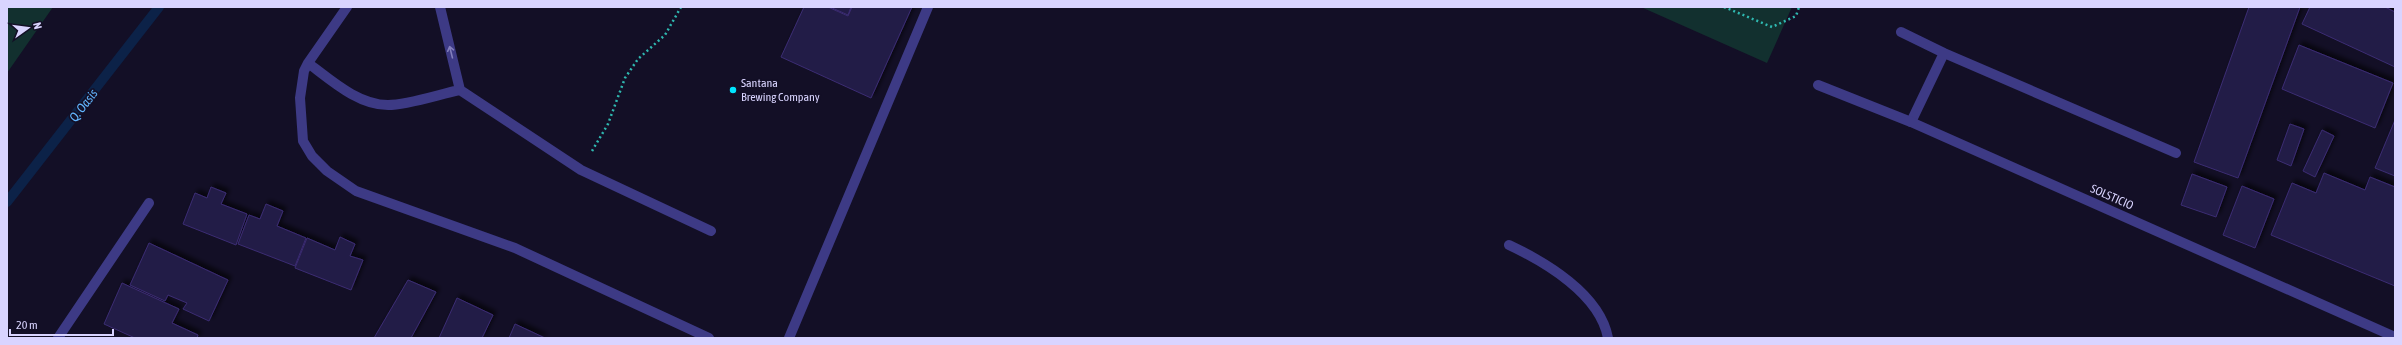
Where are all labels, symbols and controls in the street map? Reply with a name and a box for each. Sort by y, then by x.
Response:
north arrow [8,8,48,48]
text: N [31,21,44,30]
one-way arrow [446,46,454,59]
place label: Santana Brewing Company [741,76,820,104]
marker: Santana Brewing Company [728,85,738,95]
water label: Q. Oasis [66,86,101,125]
street label: SOLSTICIO [2088,181,2136,213]
scale bar [10,311,113,337]
text: 20 m [16,318,38,332]

